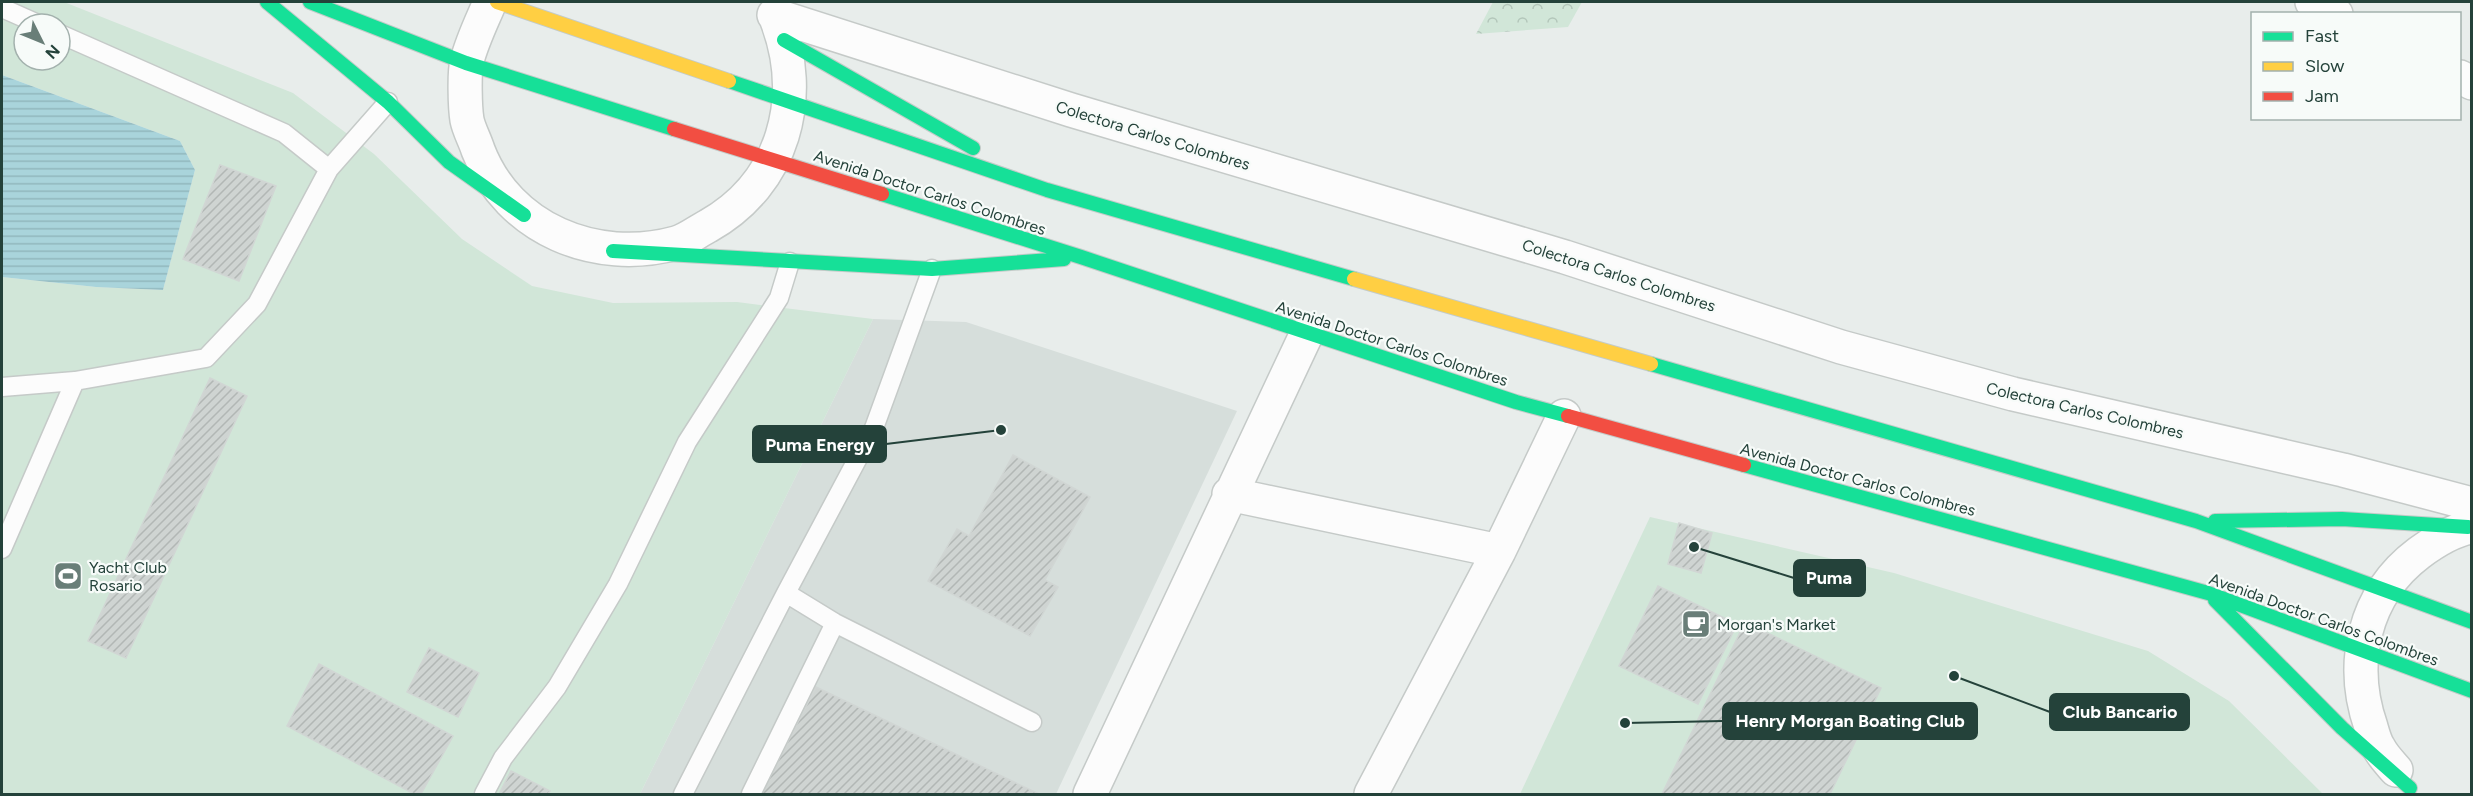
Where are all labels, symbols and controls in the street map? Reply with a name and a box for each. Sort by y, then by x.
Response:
north arrow [12,12,72,72]
legend [2251,12,2461,120]
text: Fast [2305,25,2339,47]
text: N [41,41,64,63]
text: Slow [2305,55,2344,77]
text: Jam [2305,85,2339,107]
street label: Colectora Carlos Colombres [1053,97,1252,174]
street label: Avenida Doctor Carlos Colombres [811,146,1048,239]
street label: Colectora Carlos Colombres [1520,235,1718,316]
street label: Avenida Doctor Carlos Colombres [1273,297,1510,390]
street label: Colectora Carlos Colombres [1984,379,2185,442]
callout: Puma Energy [753,426,886,462]
text: Puma Energy [765,434,875,456]
street label: Avenida Doctor Carlos Colombres [1738,439,1978,520]
place label: Yacht Club Rosario [89,558,167,595]
sports icon: Yacht Club Rosario [52,560,84,592]
callout: Puma [1794,560,1865,596]
text: Puma [1806,567,1852,589]
street label: Avenida Doctor Carlos Colombres [2207,569,2441,670]
cafe icon: Morgan's Market [1680,608,1712,640]
place label: Morgan's Market [1717,615,1836,634]
callout: Club Bancario [2050,694,2189,730]
text: Club Bancario [2063,701,2177,723]
callout: Henry Morgan Boating Club [1723,703,1977,739]
text: Henry Morgan Boating Club [1735,710,1965,732]

